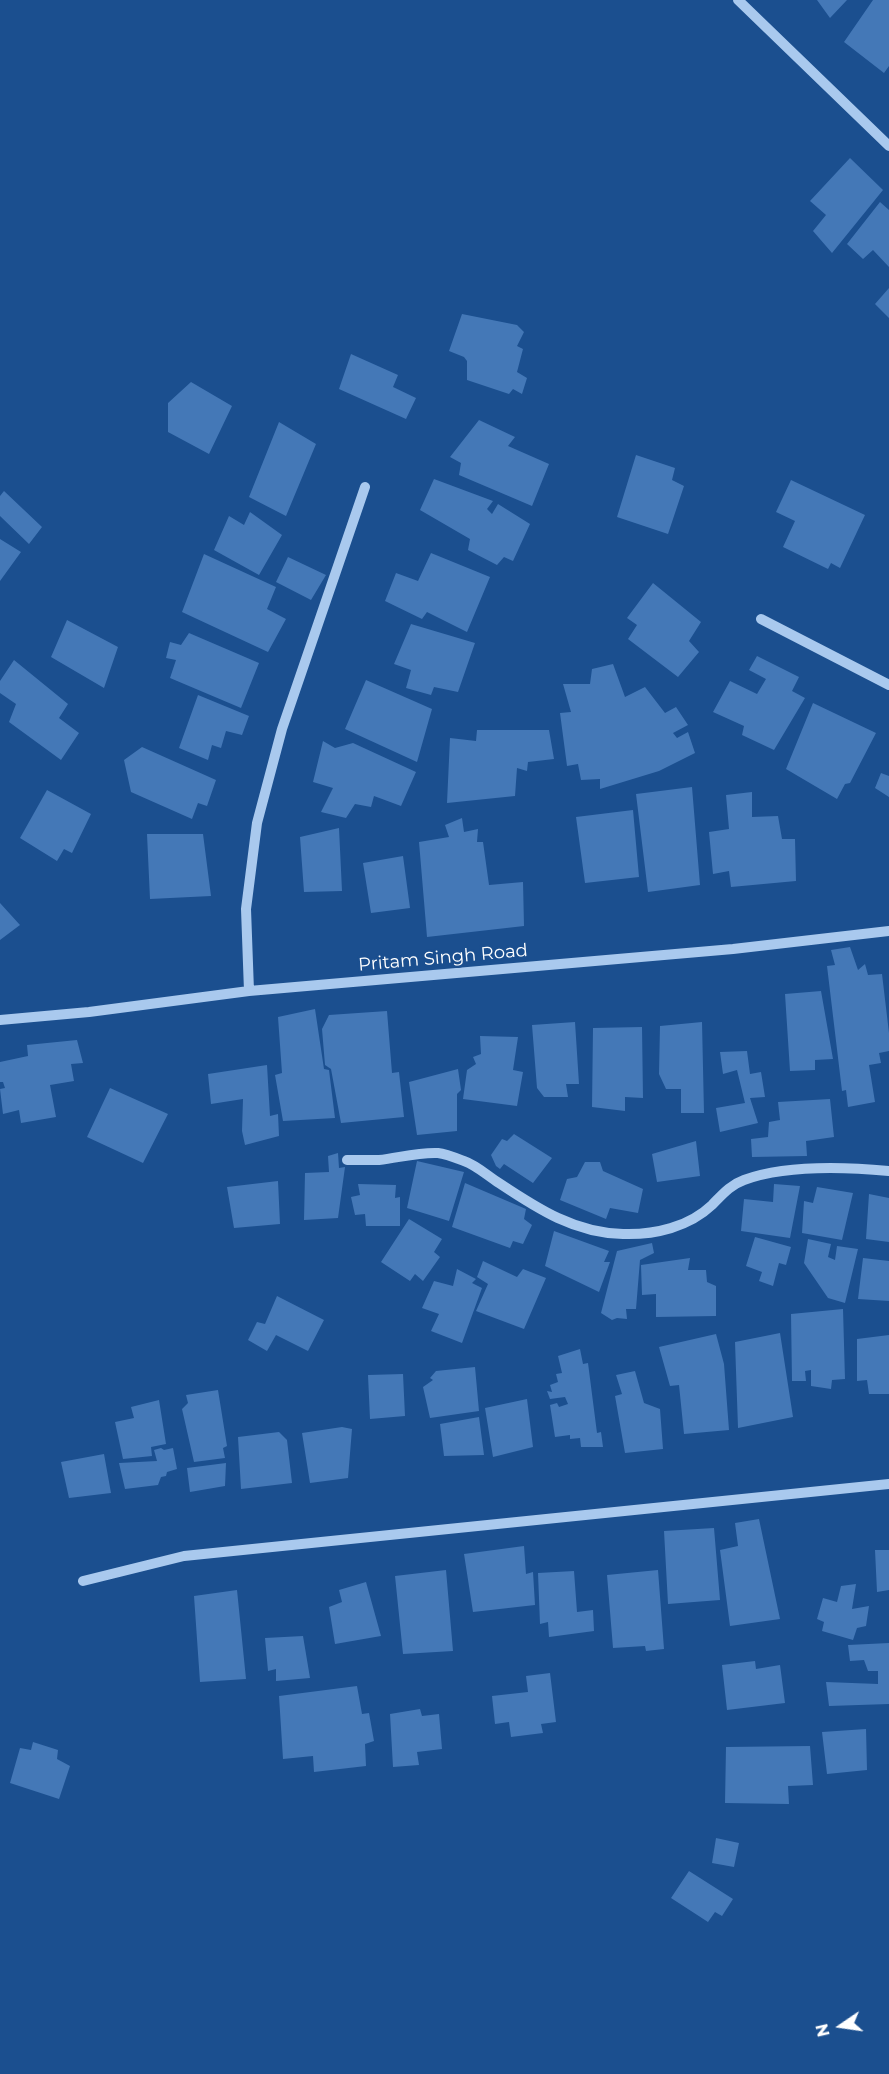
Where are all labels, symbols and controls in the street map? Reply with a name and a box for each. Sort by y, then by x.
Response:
street label: Pritam Singh Road [357,940,529,976]
north arrow [811,1996,871,2056]
text: N [812,2022,834,2039]

